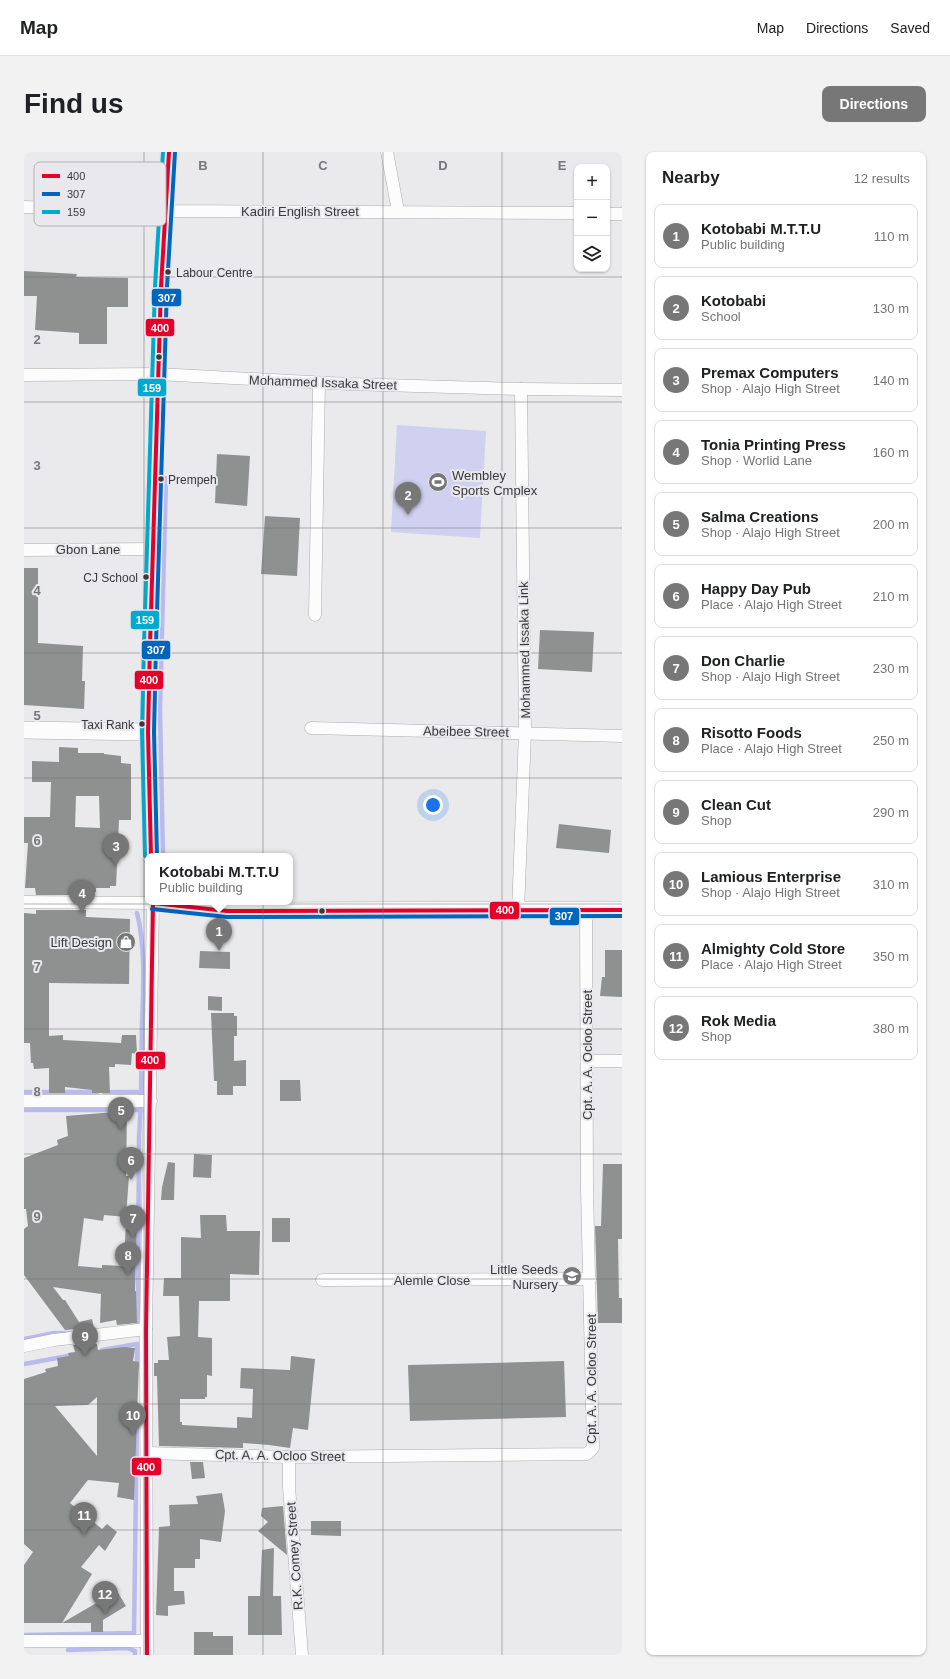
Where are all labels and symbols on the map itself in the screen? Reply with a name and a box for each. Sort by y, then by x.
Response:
text: B [198,158,208,173]
text: C [318,158,328,173]
text: D [438,158,448,173]
text: E [558,158,567,173]
legend [34,162,166,226]
text: 400 [67,170,85,182]
text: 307 [67,188,85,200]
street label: Kadiri English Street [241,204,359,219]
text: 159 [67,206,85,218]
place label: Labour Centre [176,266,253,280]
marker: Labour Centre [163,267,173,277]
line badge: 307 [151,288,182,307]
text: 307 [158,292,176,304]
line badge: 400 [145,318,175,337]
text: 400 [151,322,169,334]
text: 2 [33,332,41,347]
unlabelled marker [154,352,164,362]
street label: Mohammed Issaka Street [249,372,398,393]
line badge: 159 [137,378,167,397]
text: 159 [143,382,161,394]
text: 3 [33,458,41,473]
place label: Wembley Sports Cmplex [452,468,538,498]
sports icon: Wembley Sports Cmplex [427,471,449,493]
place label: Prempeh [168,473,217,487]
marker: Prempeh [156,474,166,484]
pin: 2 [395,482,421,515]
street label: Gbon Lane [56,542,120,557]
place label: CJ School [83,571,138,585]
marker: CJ School [141,572,151,582]
street label: Mohammed Issaka Link [516,581,533,719]
text: 4 [33,583,41,598]
line badge: 159 [130,610,160,630]
text: 159 [136,614,154,626]
line badge: 307 [141,640,171,660]
text: 307 [147,644,165,656]
line badge: 400 [134,670,164,690]
text: 400 [140,674,158,686]
text: 5 [33,708,41,723]
place label: Taxi Rank [81,718,135,732]
marker: Taxi Rank [137,719,147,729]
street label: Abeibee Street [423,723,510,740]
your location [423,795,443,815]
text: 6 [33,833,41,848]
pin: 3 [103,833,129,866]
pin: 4 [69,880,95,913]
line badge: 400 [489,901,520,920]
text: 400 [496,904,514,916]
unlabelled marker [317,906,327,916]
line badge: 307 [549,907,580,926]
text: 307 [555,910,573,922]
pin: 1 [206,918,232,951]
shop icon: Lift Design [115,931,137,953]
place label: Lift Design [51,935,112,950]
text: 7 [33,959,41,974]
street label: Cpt. A. A. Ocloo Street [580,990,595,1120]
line badge: 400 [135,1051,166,1070]
text: 400 [141,1054,159,1066]
text: 8 [33,1084,41,1099]
pin: 5 [108,1097,134,1130]
pin: 6 [118,1147,144,1180]
pin: 7 [120,1205,146,1238]
text: 9 [33,1209,41,1224]
pin: 8 [115,1242,141,1275]
place label: Little Seeds Nursery [490,1262,558,1292]
school or university icon: Little Seeds Nursery [561,1265,583,1287]
street label: Alemle Close [394,1273,470,1288]
street label: Cpt. A. A. Ocloo Street [584,1314,599,1444]
pin: 9 [72,1323,98,1356]
pin: 10 [120,1402,146,1435]
street label: Cpt. A. A. Ocloo Street [215,1447,346,1464]
line badge: 400 [131,1457,162,1476]
text: 400 [137,1461,155,1473]
street label: R.K. Comey Street [283,1501,306,1611]
pin: 11 [71,1502,97,1535]
pin: 12 [92,1581,118,1614]

